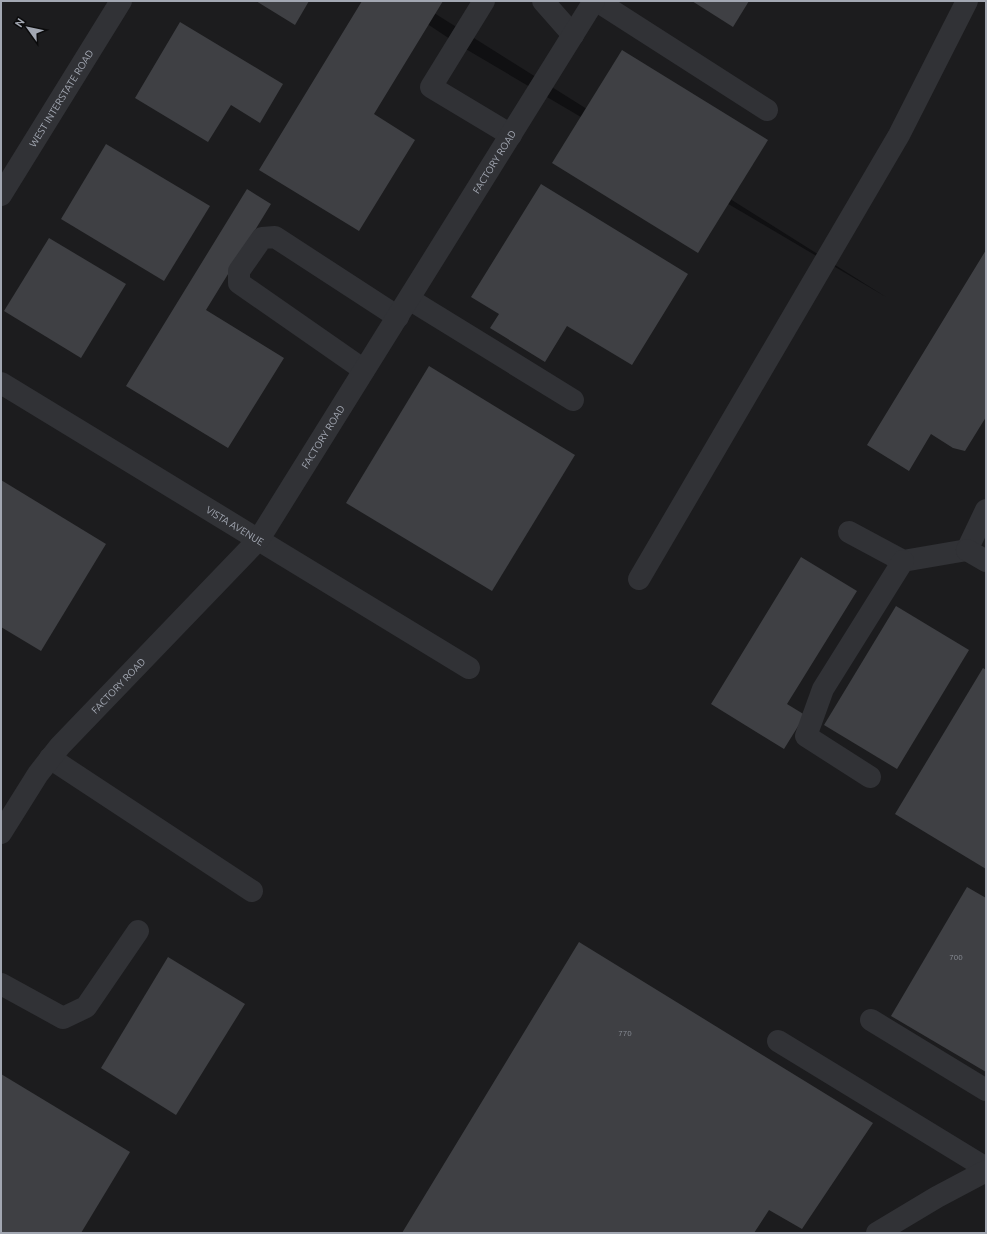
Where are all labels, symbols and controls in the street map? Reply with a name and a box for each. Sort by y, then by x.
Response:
north arrow [8,8,48,48]
text: N [12,16,27,29]
street label: WEST INTERSTATE ROAD [27,47,95,149]
street label: FACTORY ROAD [470,128,518,195]
street label: FACTORY ROAD [299,403,347,470]
street label: VISTA AVENUE [204,504,266,547]
street label: FACTORY ROAD [89,656,147,716]
house number: 700 [949,953,963,962]
house number: 770 [618,1029,632,1038]

